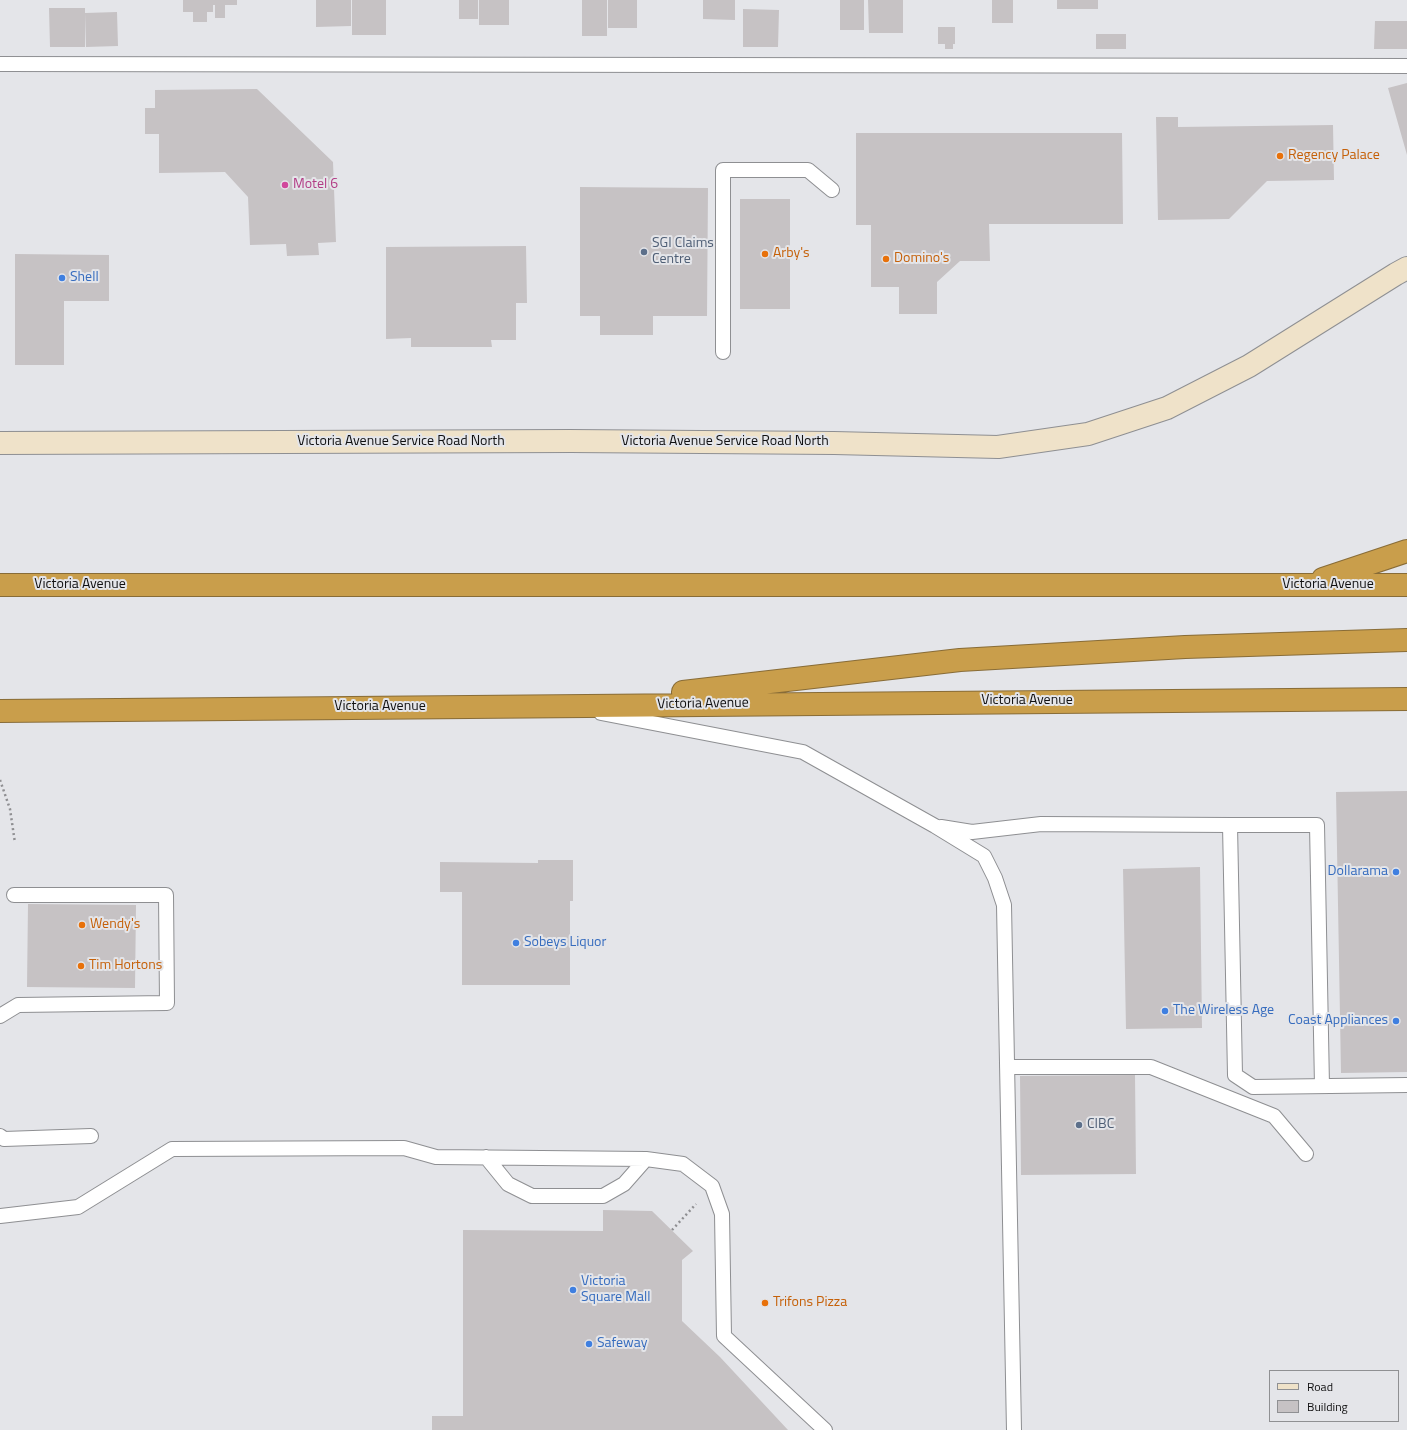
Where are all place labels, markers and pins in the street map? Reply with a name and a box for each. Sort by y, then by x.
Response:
place label: Regency Palace [1288,148,1380,164]
marker: Regency Palace [1275,151,1285,161]
place label: Motel 6 [293,177,338,193]
marker: Motel 6 [280,180,290,190]
place label: SGI Claims Centre [652,236,714,268]
place label: Arby's [773,246,810,262]
marker: SGI Claims Centre [639,247,649,257]
marker: Arby's [760,249,770,259]
place label: Domino's [894,251,949,267]
marker: Domino's [881,254,891,264]
place label: Shell [70,270,99,286]
marker: Shell [57,273,67,283]
place label: Dollarama [1328,864,1388,880]
marker: Dollarama [1391,867,1401,877]
place label: Wendy's [90,917,140,933]
marker: Wendy's [77,920,87,930]
place label: Sobeys Liquor [524,935,606,951]
marker: Sobeys Liquor [511,938,521,948]
place label: Tim Hortons [89,958,162,974]
marker: Tim Hortons [76,961,86,971]
place label: The Wireless Age [1173,1003,1274,1019]
marker: The Wireless Age [1160,1006,1170,1016]
place label: Coast Appliances [1288,1013,1388,1029]
marker: Coast Appliances [1391,1016,1401,1026]
place label: CIBC [1087,1117,1114,1133]
marker: CIBC [1074,1120,1084,1130]
place label: Victoria Square Mall [581,1274,650,1306]
marker: Victoria Square Mall [568,1285,578,1295]
place label: Trifons Pizza [773,1295,847,1311]
marker: Trifons Pizza [760,1298,770,1308]
place label: Safeway [597,1336,647,1352]
marker: Safeway [584,1339,594,1349]

